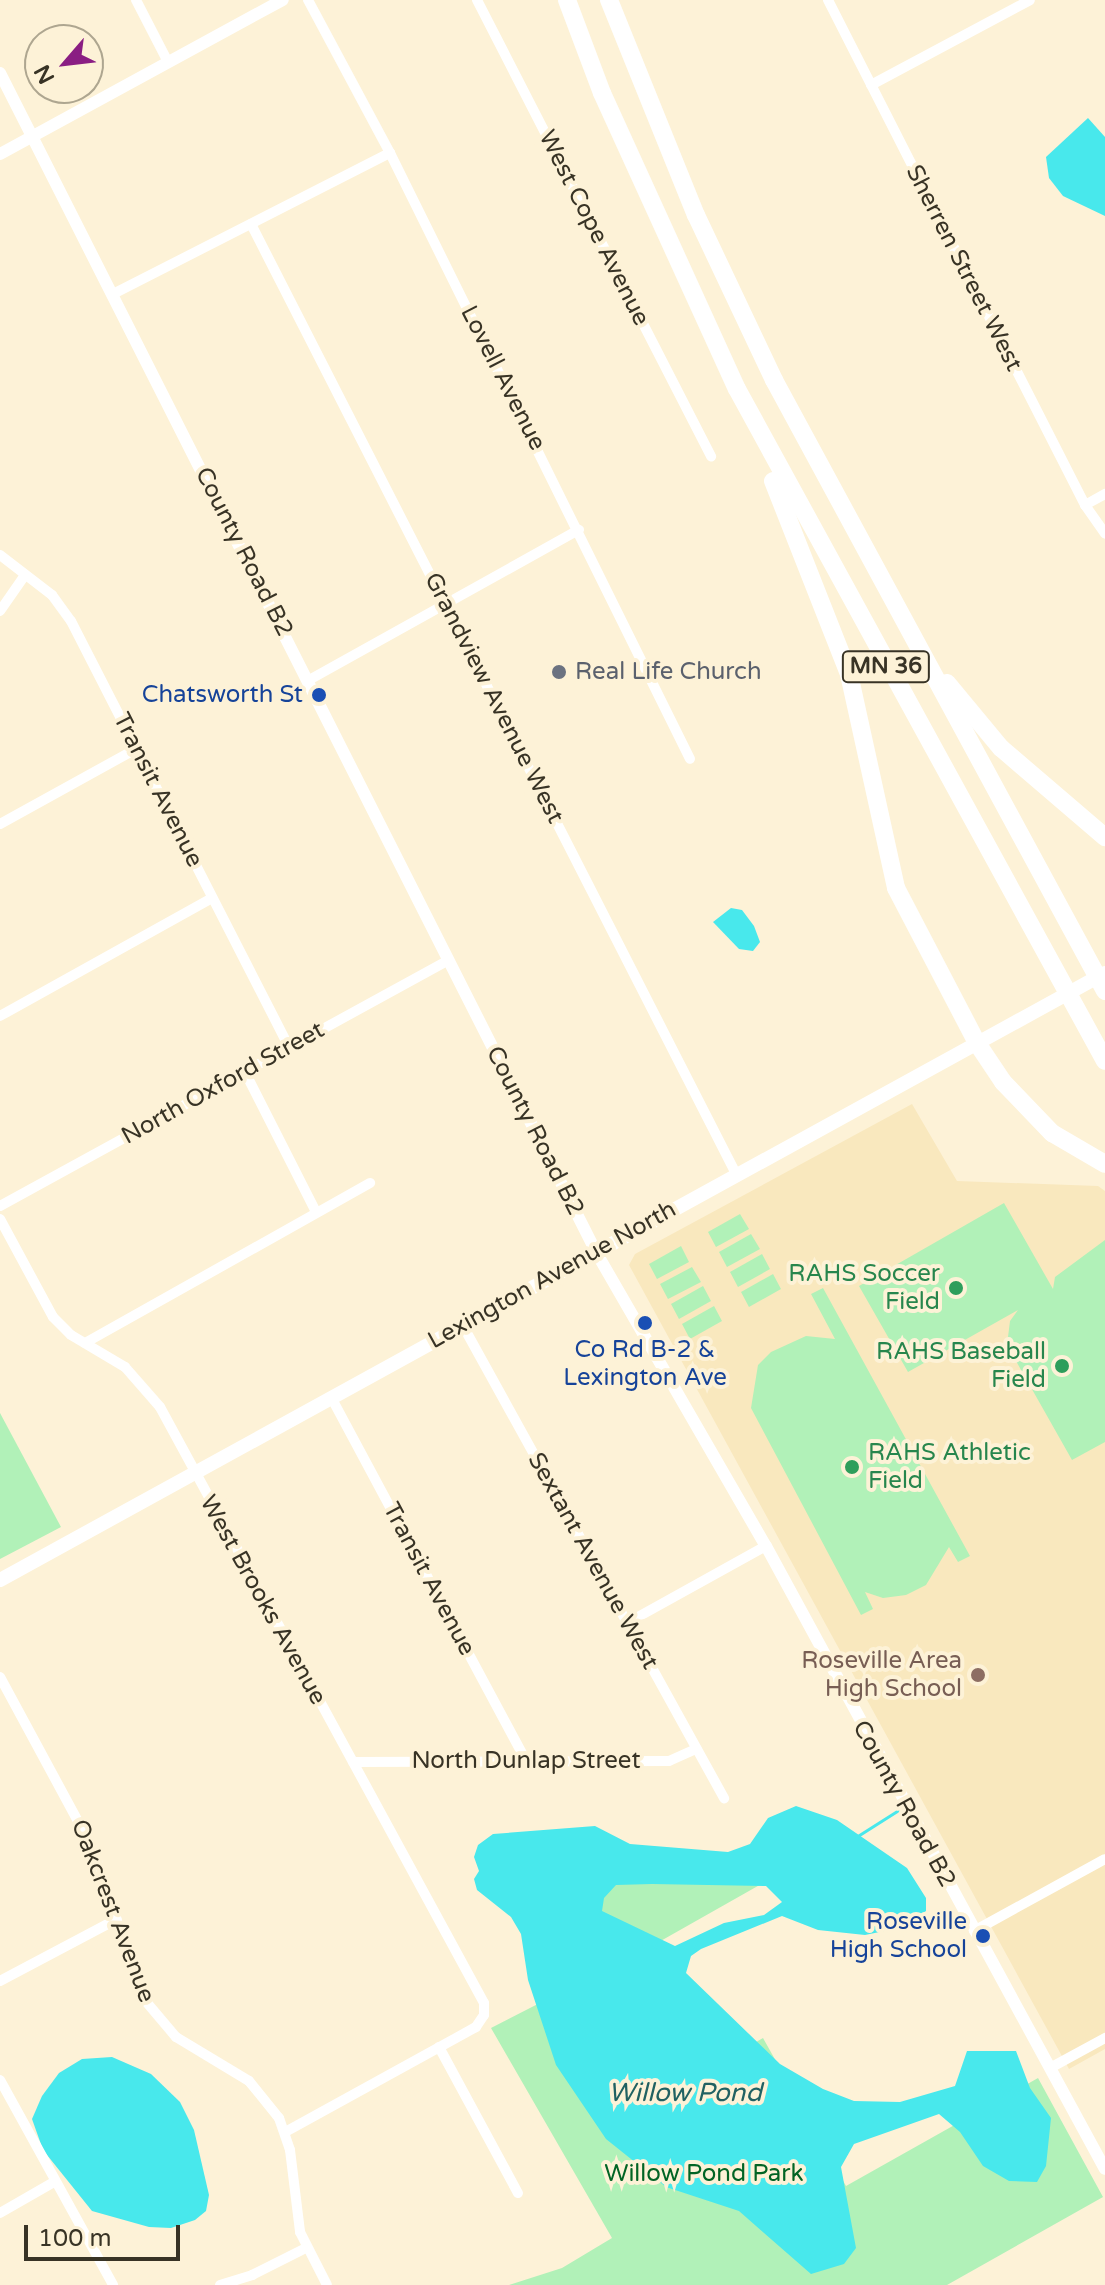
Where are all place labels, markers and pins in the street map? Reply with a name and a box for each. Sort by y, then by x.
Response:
place label: Real Life Church [575,658,762,686]
marker: Real Life Church [550,663,568,681]
place label: Chatsworth St [142,681,303,709]
marker: Chatsworth St [310,686,328,704]
place label: RAHS Soccer Field [788,1260,940,1316]
marker: RAHS Soccer Field [947,1279,965,1297]
marker: Co Rd B-2 & Lexington Ave [636,1314,654,1332]
place label: Co Rd B-2 & Lexington Ave [563,1336,727,1392]
place label: RAHS Baseball Field [876,1338,1046,1394]
marker: RAHS Baseball Field [1053,1357,1071,1375]
place label: RAHS Athletic Field [868,1439,1031,1495]
marker: RAHS Athletic Field [843,1458,861,1476]
place label: Roseville Area High School [801,1647,962,1703]
marker: Roseville Area High School [969,1666,987,1684]
place label: Roseville High School [830,1908,967,1964]
marker: Roseville High School [974,1927,992,1945]

